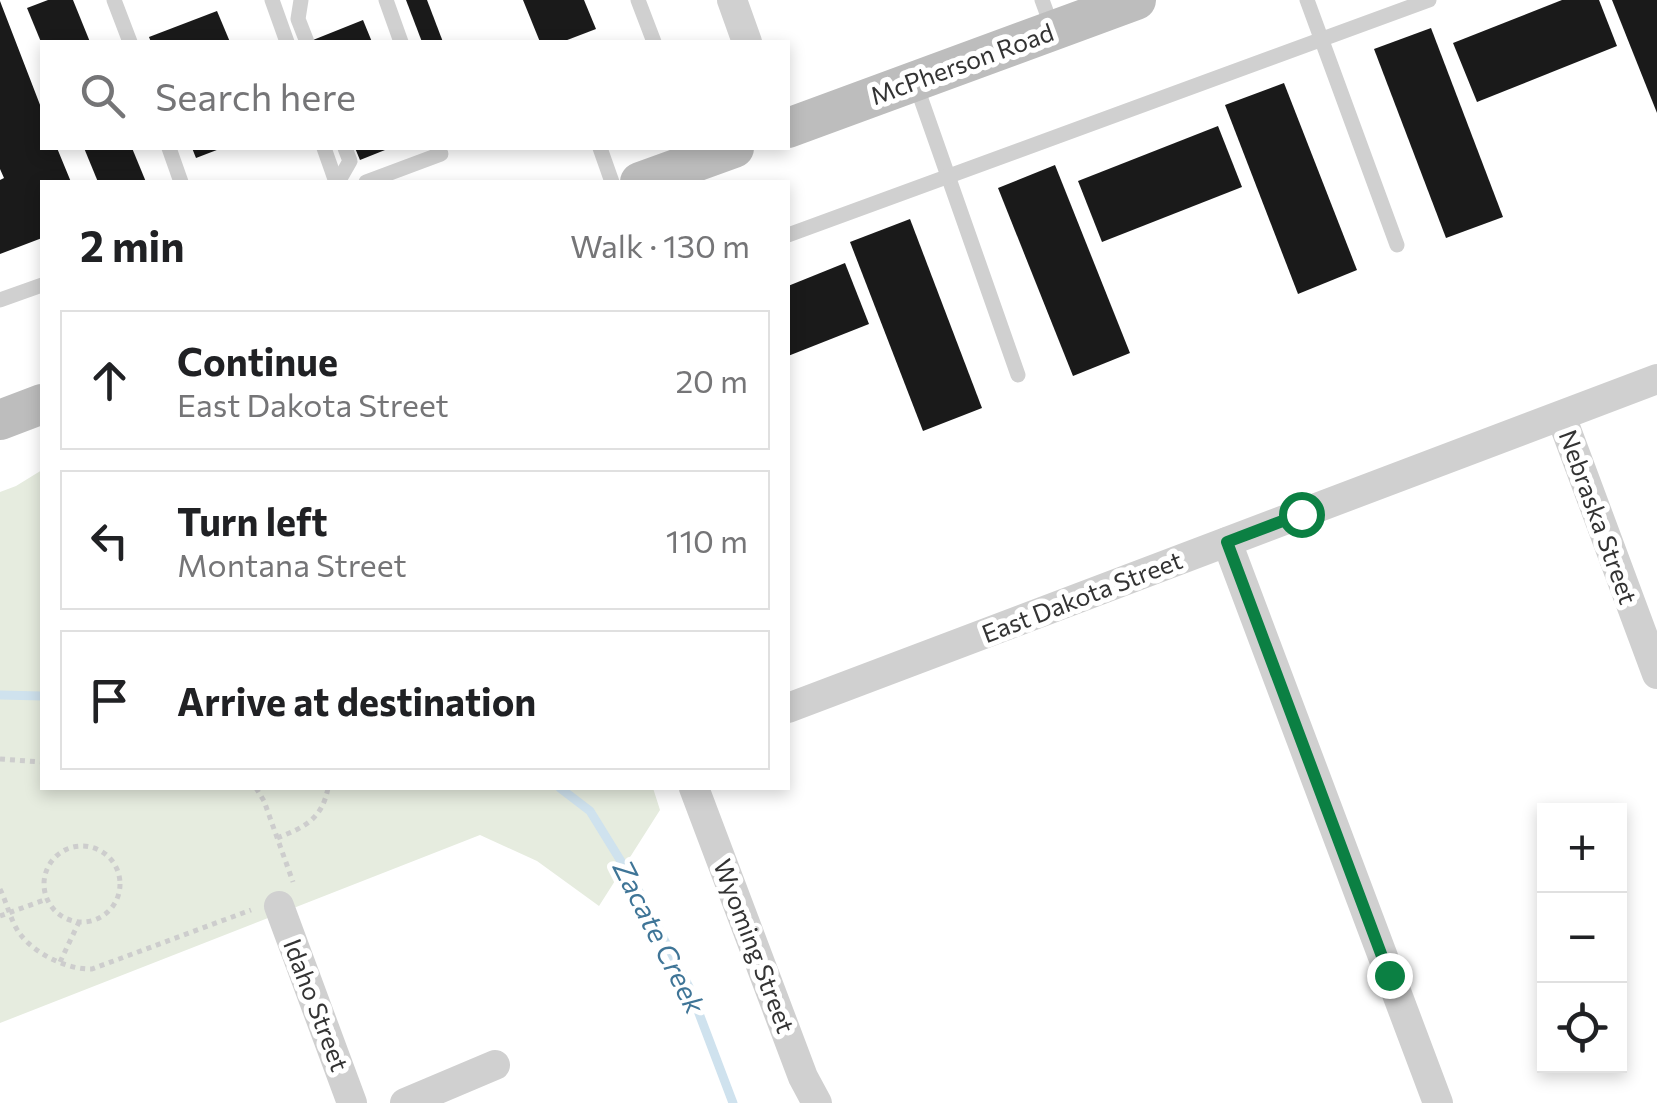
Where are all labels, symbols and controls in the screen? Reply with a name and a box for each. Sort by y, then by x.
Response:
street label: McPherson Road [866,16,1057,110]
search box [40,40,790,150]
icon: search [75,68,130,123]
text: Search here [155,72,356,119]
text: 2 min [80,219,185,271]
text: Walk · 130 m [570,225,750,265]
text: Continue [177,337,338,384]
icon: ahead [82,353,137,408]
text: 20 m [675,360,748,400]
text: East Dakota Street [177,384,449,424]
street label: Nebraska Street [1554,426,1644,608]
route start [1279,492,1325,538]
text: Turn left [177,497,328,544]
icon: left [82,513,137,568]
text: 110 m [666,520,748,560]
text: Montana Street [177,544,407,584]
street label: East Dakota Street [977,544,1186,648]
icon: arrive [82,673,137,728]
text: Arrive at destination [177,677,536,724]
map controls [1537,803,1627,1073]
button: + [1537,803,1627,893]
water label: Zacate Creek [606,853,714,1020]
street label: Wyoming Street [708,855,802,1037]
button: − [1537,893,1627,983]
street label: Idaho Street [278,934,356,1075]
route end [1367,953,1413,999]
button: locate [1537,983,1627,1073]

